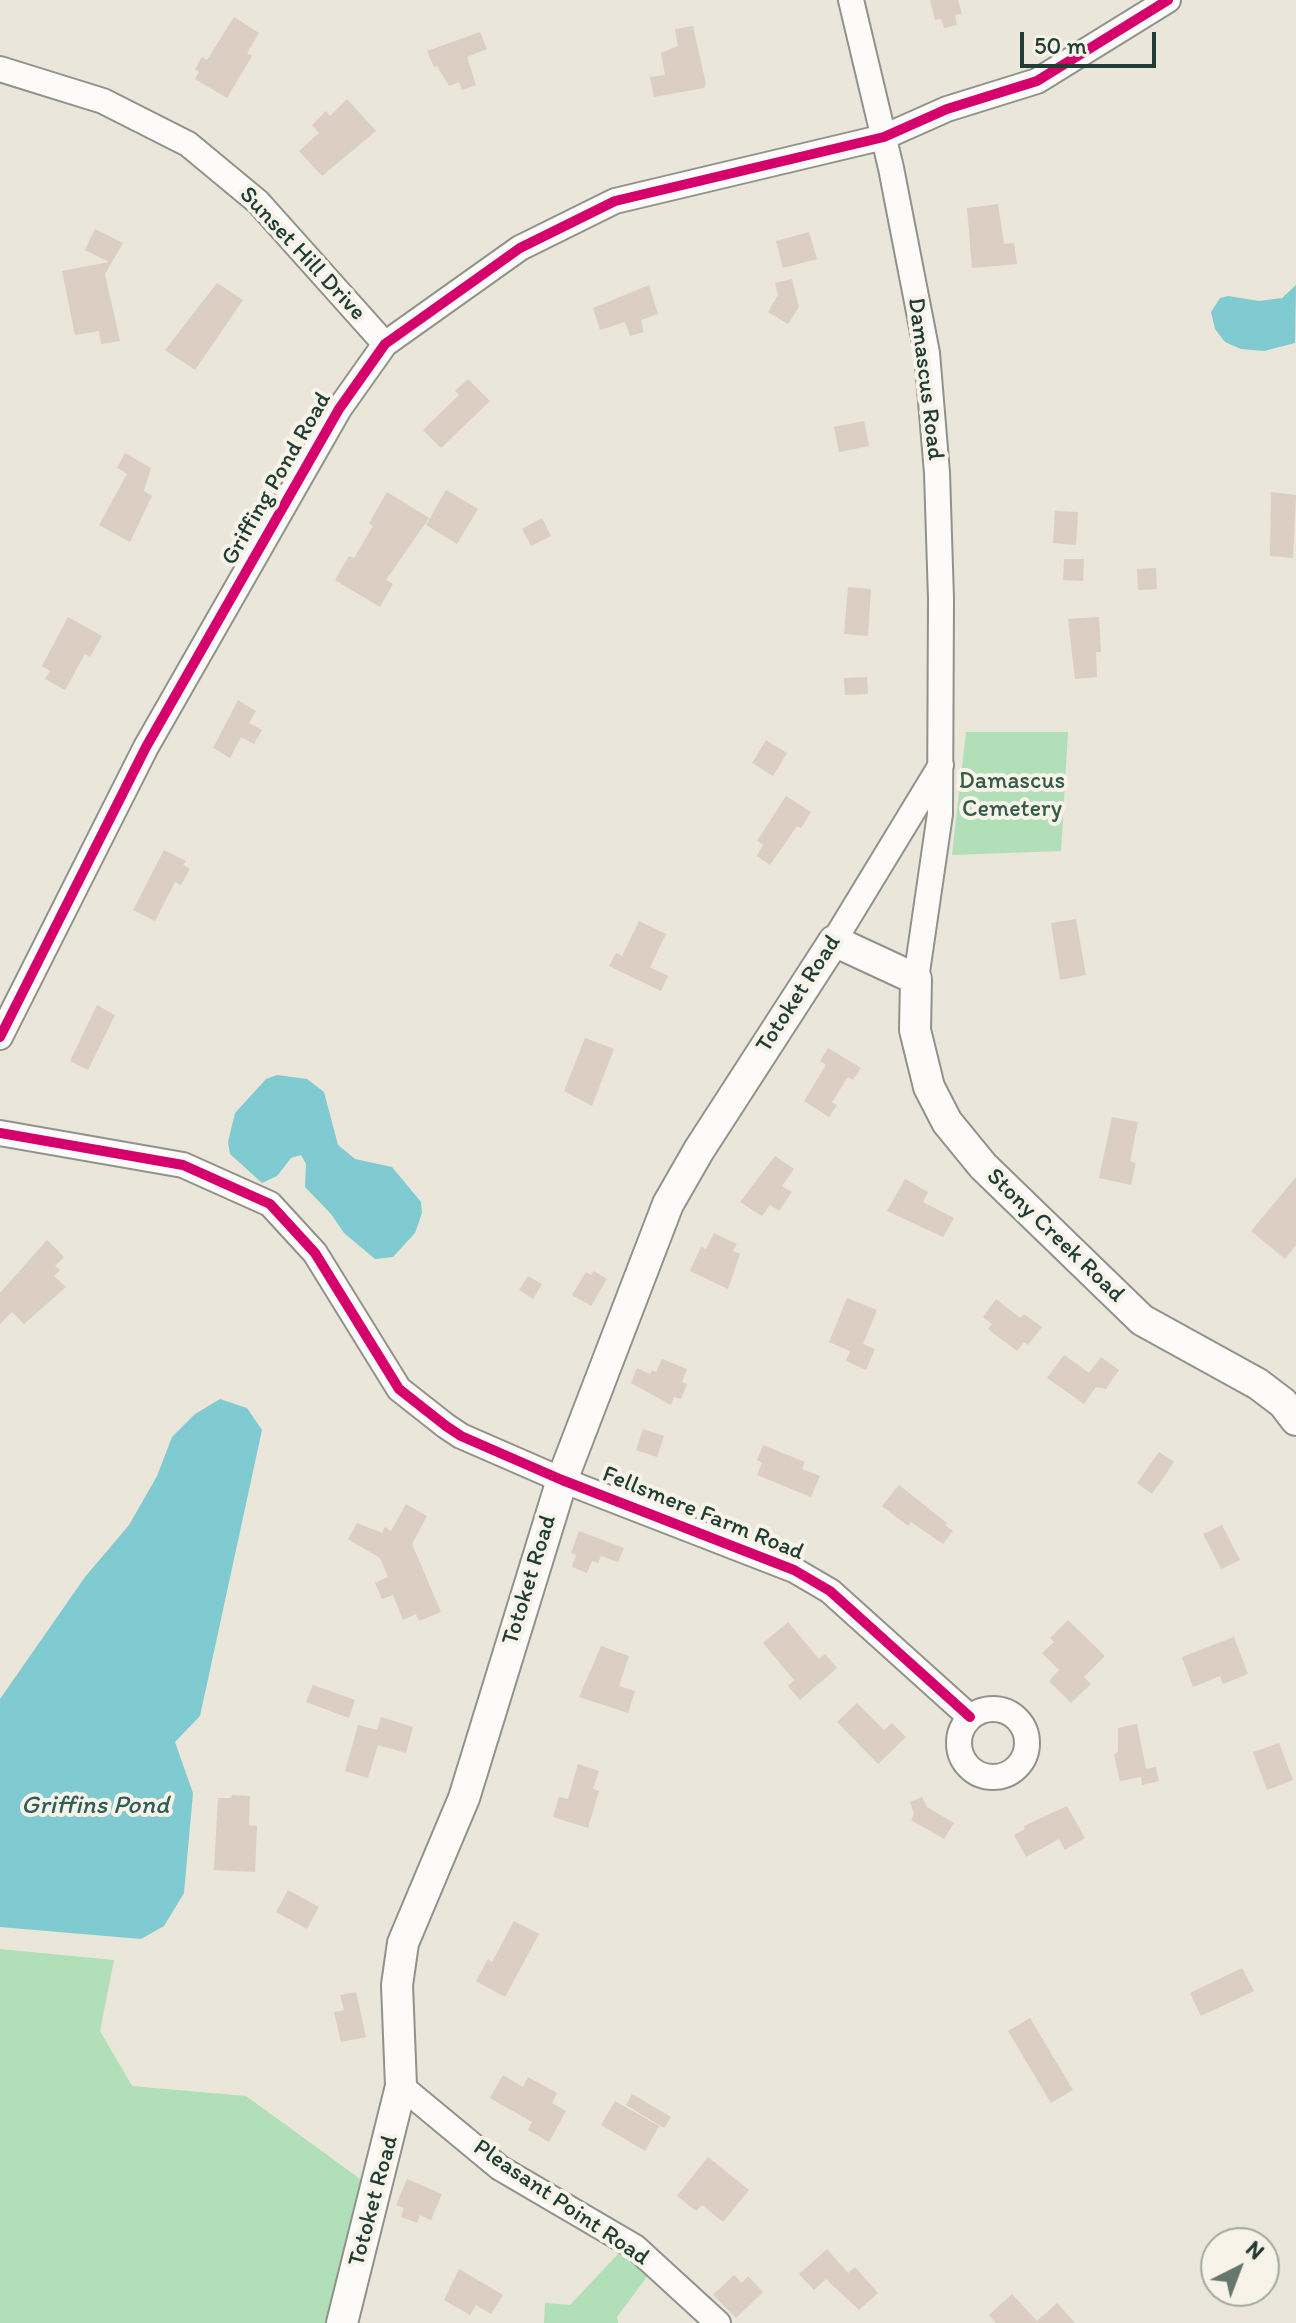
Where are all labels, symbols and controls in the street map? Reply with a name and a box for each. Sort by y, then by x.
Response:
scale bar [1024,16,1160,66]
text: 50 m [1034,31,1087,60]
street label: Sunset Hill Drive [233,181,371,327]
street label: Damascus Road [901,296,949,462]
street label: Griffing Pond Road [216,387,338,571]
park label: Damascus Cemetery [959,768,1065,824]
street label: Totoket Road [750,930,848,1058]
street label: Stony Creek Road [980,1163,1130,1309]
street label: Fellsmere Farm Road [598,1460,808,1568]
street label: Totoket Road [497,1512,563,1648]
water label: Griffins Pond [21,1790,169,1822]
street label: Totoket Road [343,2132,405,2270]
street label: Pleasant Point Road [468,2133,654,2273]
north arrow [1200,2227,1280,2307]
text: N [1240,2235,1270,2265]

